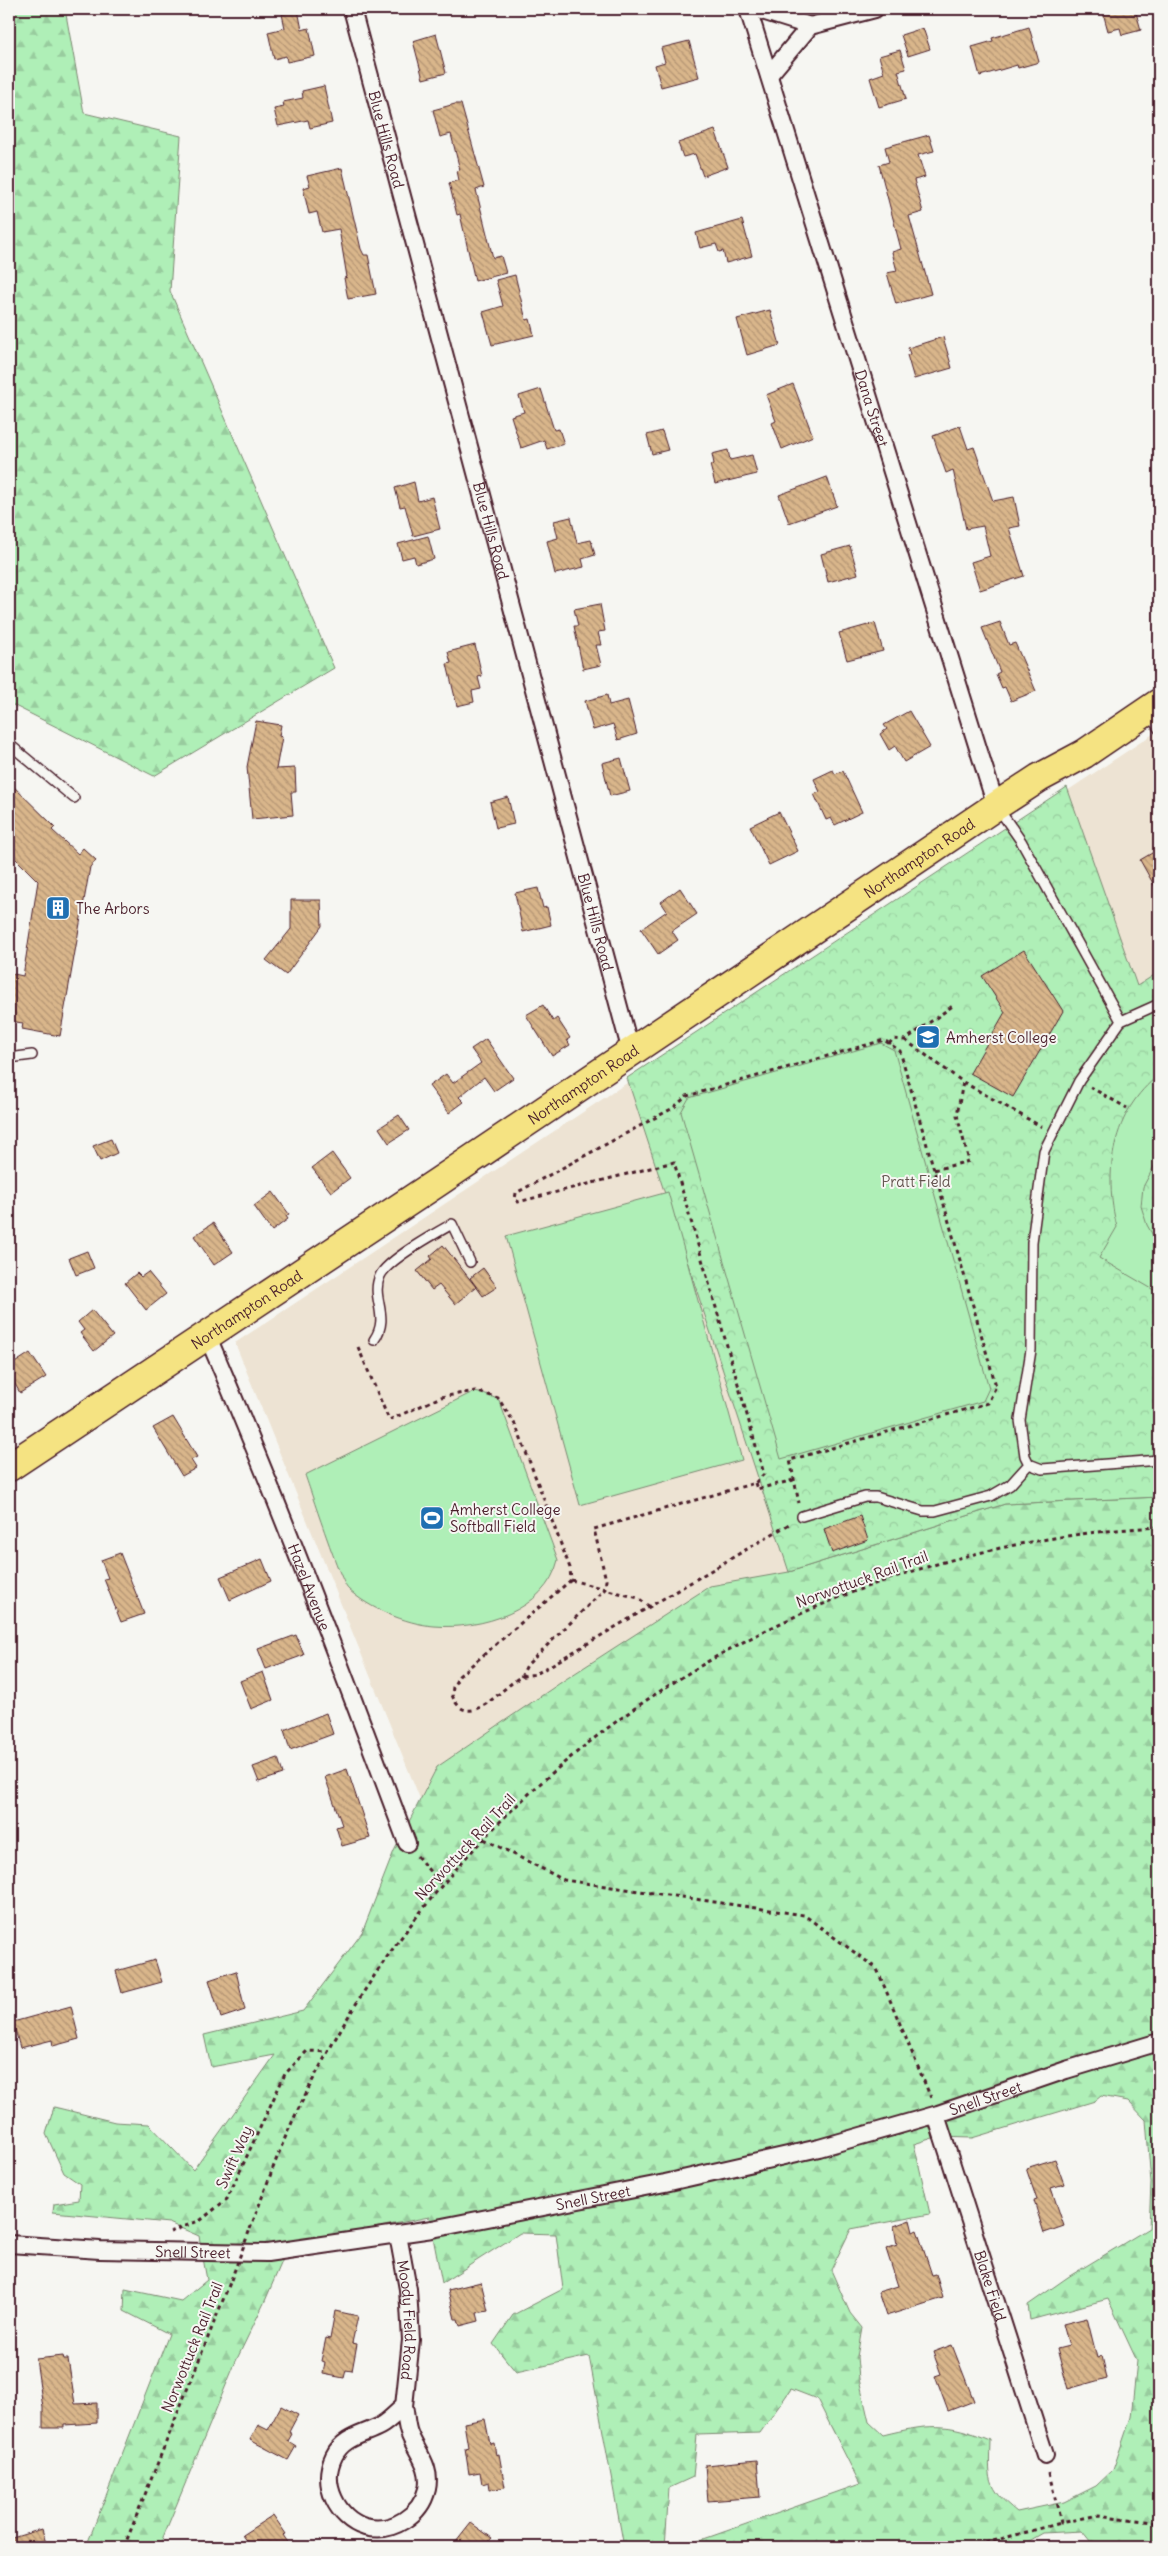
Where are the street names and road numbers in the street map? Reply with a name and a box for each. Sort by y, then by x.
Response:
street label: Blue Hills Road [365,89,409,190]
street label: Dana Street [851,367,893,449]
street label: Blue Hills Road [469,480,514,582]
street label: Northampton Road [860,814,978,902]
street label: Blue Hills Road [574,871,618,973]
street label: Northampton Road [524,1040,642,1128]
street label: Northampton Road [187,1265,306,1353]
street label: Hazel Avenue [284,1541,335,1633]
street label: Norwottuck Rail Trail [793,1546,931,1612]
street label: Norwottuck Rail Trail [411,1790,519,1904]
street label: Snell Street [946,2077,1024,2119]
street label: Swift Way [212,2123,256,2191]
street label: Snell Street [554,2181,632,2214]
street label: Snell Street [155,2241,231,2262]
street label: Blake Field [970,2248,1011,2323]
street label: Moody Field Road [393,2258,421,2381]
street label: Norwottuck Rail Trail [157,2279,227,2415]

